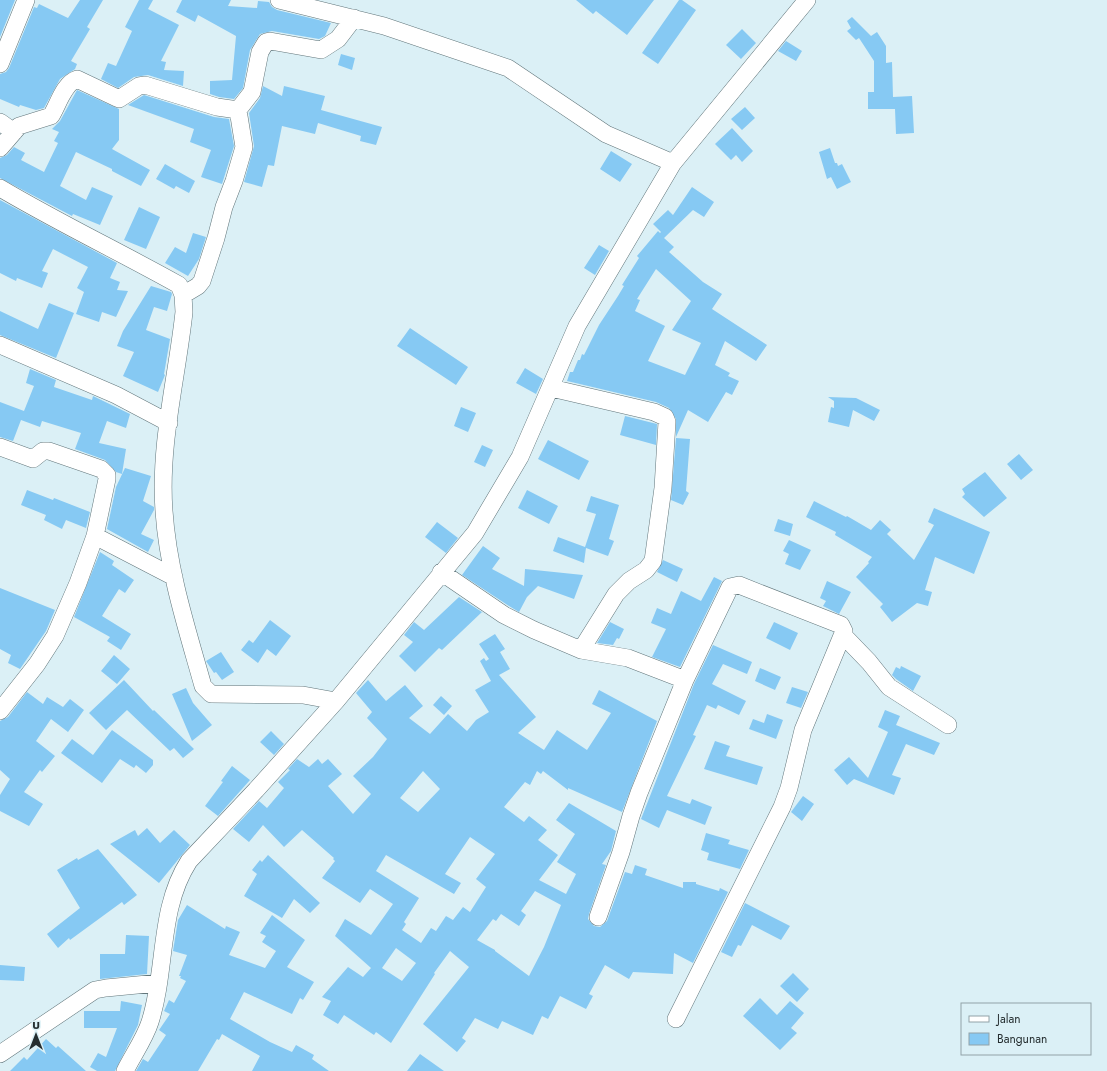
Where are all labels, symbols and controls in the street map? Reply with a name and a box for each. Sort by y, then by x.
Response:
legend [961,1003,1091,1055]
text: Jalan [995,1010,1020,1028]
north arrow [16,1015,56,1055]
text: U [32,1017,40,1033]
text: Bangunan [997,1030,1047,1048]

